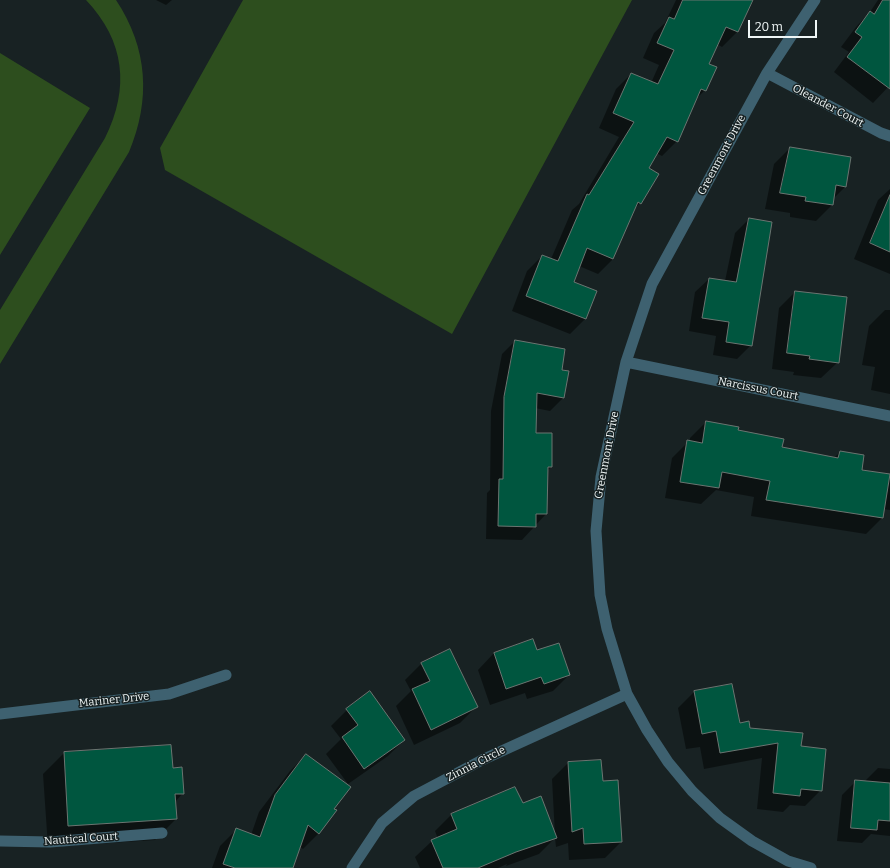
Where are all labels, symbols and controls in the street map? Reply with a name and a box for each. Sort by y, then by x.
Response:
scale bar [750,12,819,38]
text: 20 m [755,20,783,34]
street label: Oleander Court [790,82,866,130]
street label: Greenmont Drive [695,113,749,197]
street label: Narcissus Court [717,375,799,403]
street label: Greenmont Drive [592,410,622,500]
street label: Mariner Drive [78,690,150,710]
street label: Zinnia Circle [444,743,508,785]
street label: Nautical Court [44,830,118,848]

